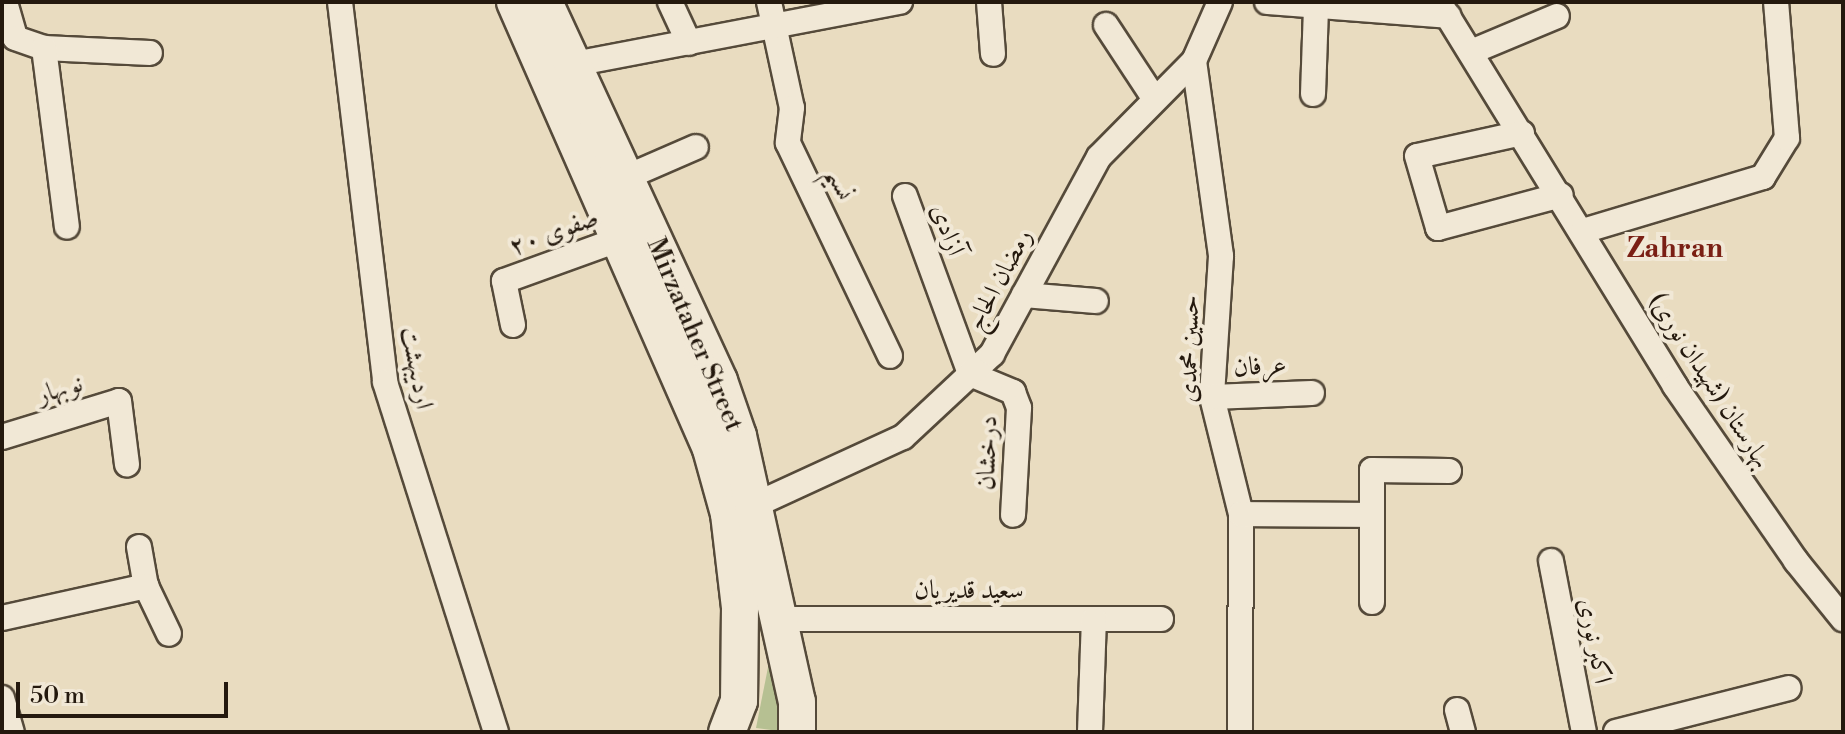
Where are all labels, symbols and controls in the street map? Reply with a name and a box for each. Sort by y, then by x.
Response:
street label: نسیم [818,162,860,206]
street label: آزادی [923,200,971,260]
street label: صفوی ۲۰ [505,203,603,263]
street label: رمضان الحاج [960,224,1040,336]
district label: Zahran [1627,232,1723,266]
street label: Mirzataher Street [639,234,749,436]
street label: بهارستان (شهیدان نوری) [1641,287,1777,475]
street label: حسین محمدی [1173,295,1207,403]
street label: اردیبهشت [393,324,439,412]
street label: عرفان [1233,350,1287,384]
street label: نوبهار [33,368,87,412]
street label: درخشان [971,415,1005,491]
street label: سعید قدیریان [914,575,1024,607]
street label: اکبر نوری [1570,596,1618,686]
scale bar [20,666,232,716]
text: 50 m [30,681,85,711]

